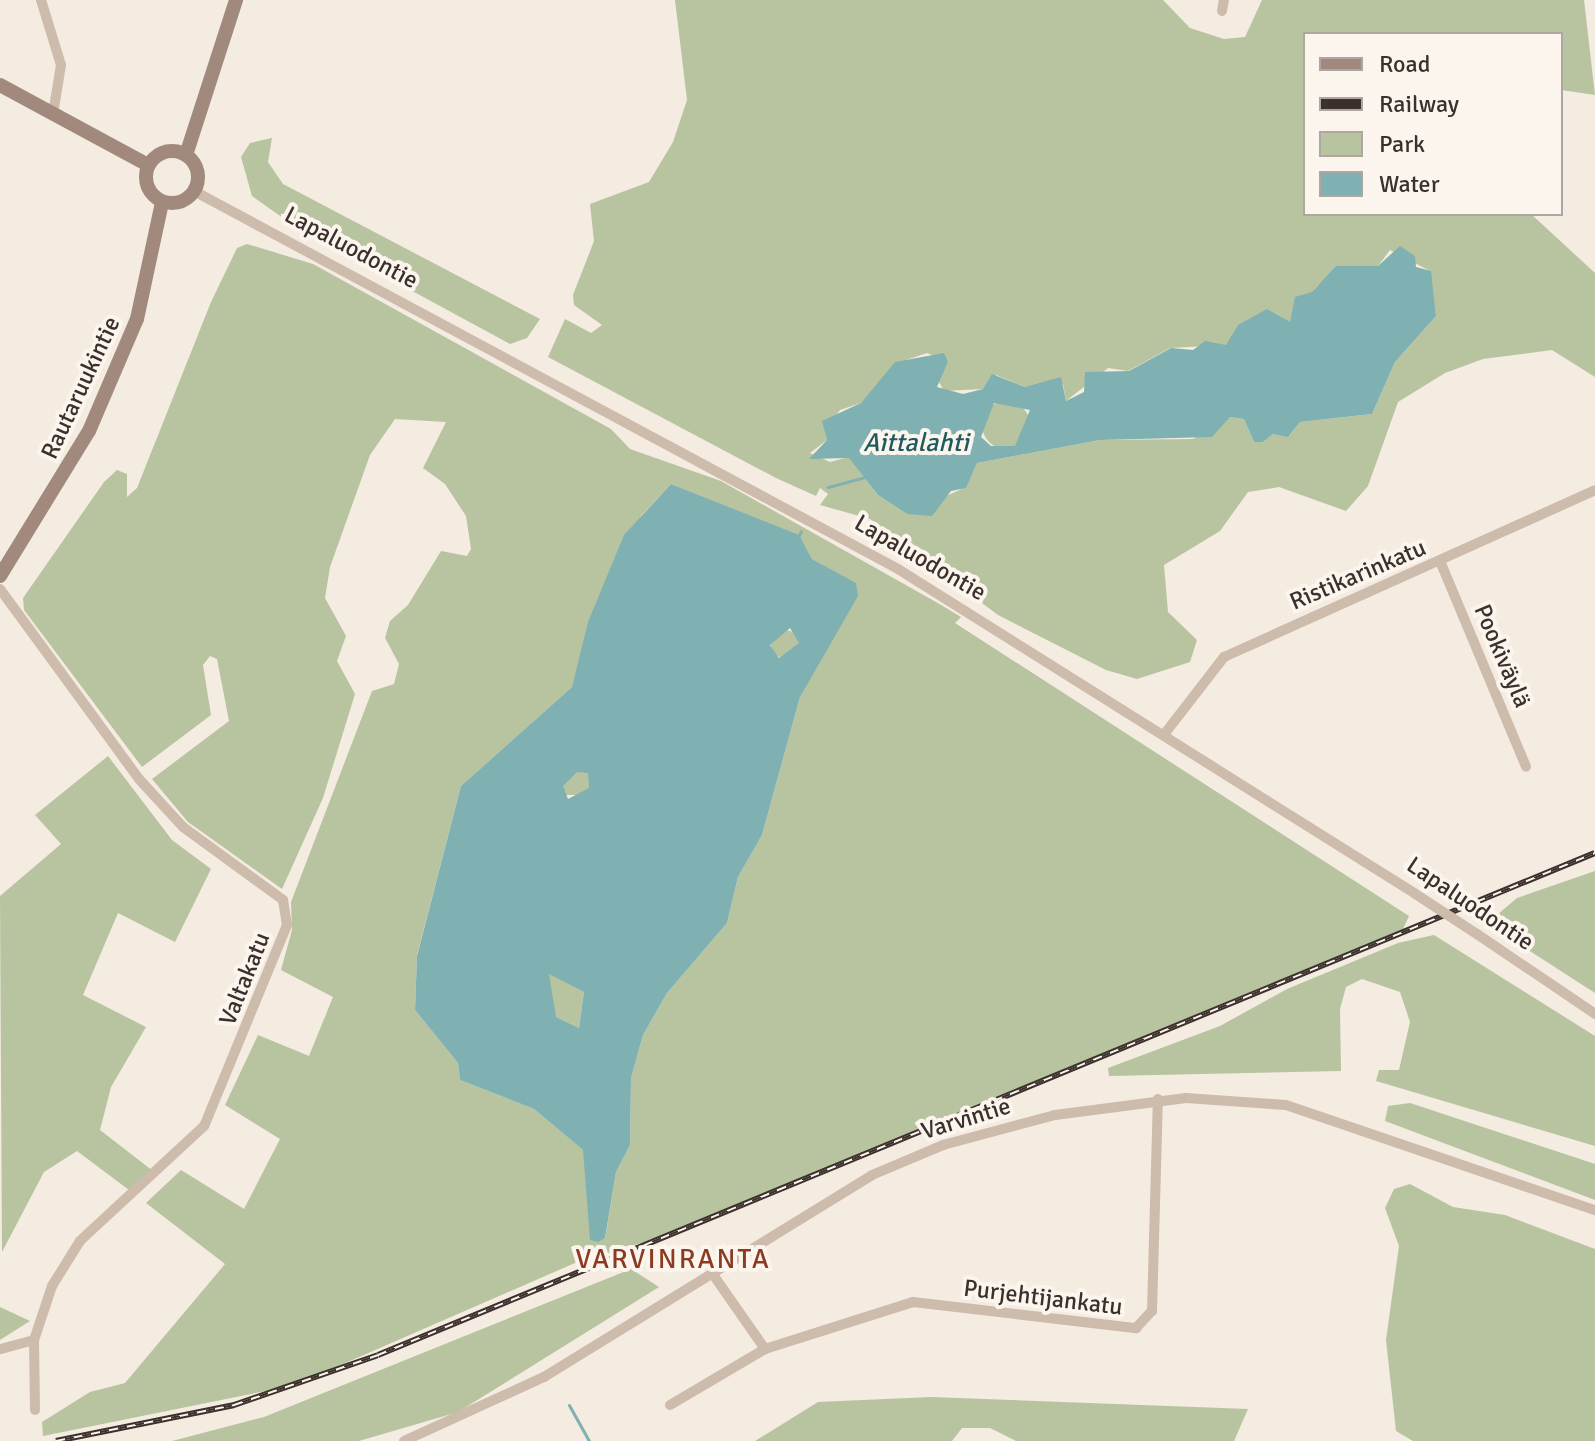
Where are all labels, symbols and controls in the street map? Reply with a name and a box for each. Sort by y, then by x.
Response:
legend [1303,32,1563,216]
text: Road [1379,49,1430,79]
text: Railway [1379,89,1459,119]
text: Park [1379,129,1425,159]
text: Water [1379,169,1439,199]
street label: Lapaluodontie [279,201,423,295]
street label: Rautaruukintie [35,312,127,464]
water label: Aittalahti [863,428,969,460]
street label: Lapaluodontie [849,509,991,607]
street label: Ristikarinkatu [1286,533,1430,617]
street label: Pookiväylä [1467,600,1537,712]
street label: Lapaluodontie [1401,851,1539,957]
street label: Valtakatu [213,928,277,1030]
street label: Varvintie [918,1092,1014,1146]
district label: VARVINRANTA [575,1242,771,1276]
street label: Purjehtijankatu [962,1274,1124,1322]

